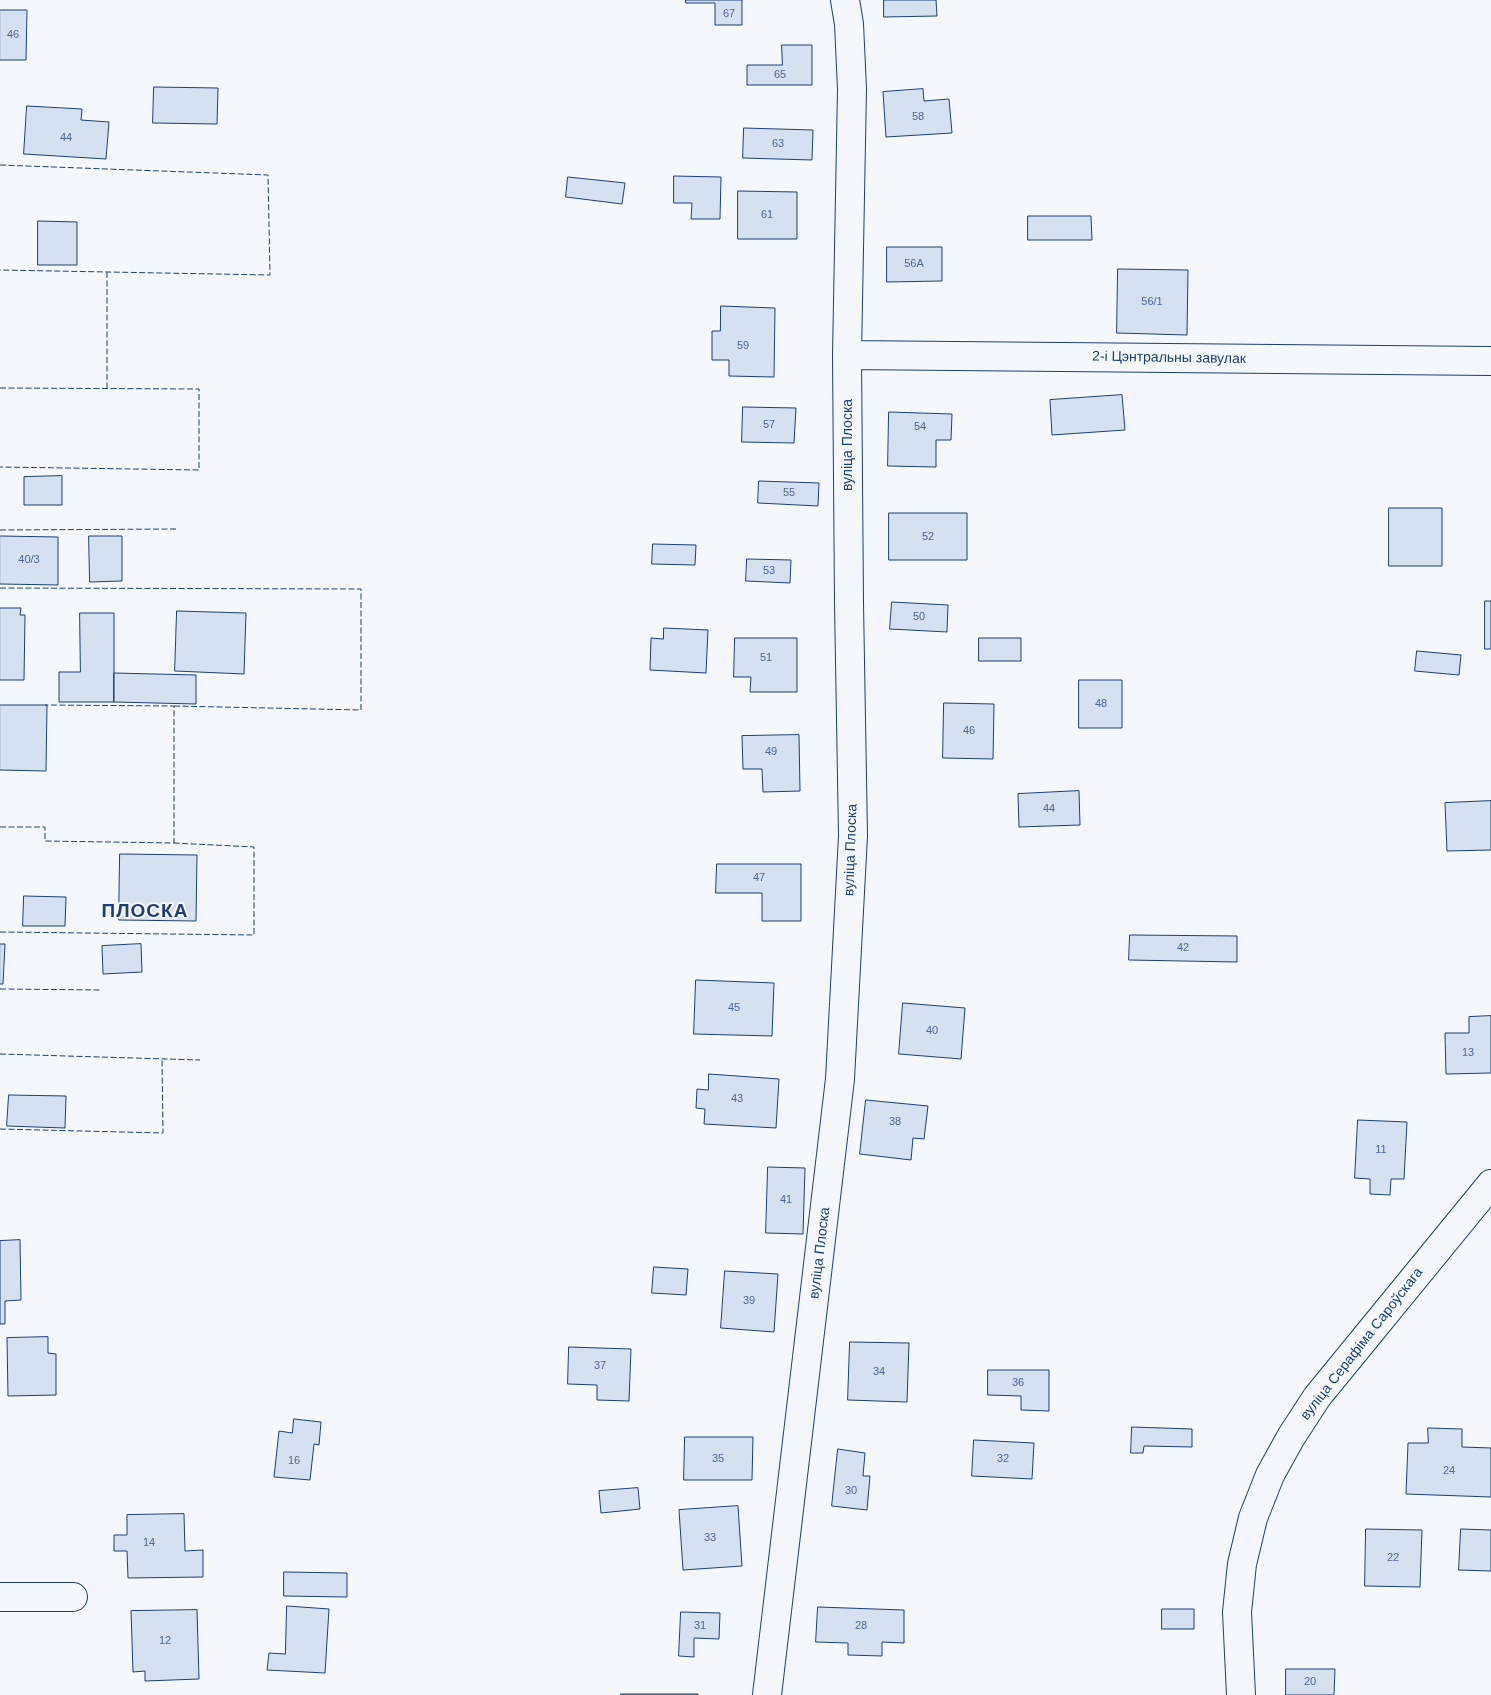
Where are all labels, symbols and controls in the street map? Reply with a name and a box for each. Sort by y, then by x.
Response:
house number: 67 [723,7,735,21]
house number: 46 [7,28,19,42]
house number: 65 [774,68,786,82]
house number: 58 [912,110,924,124]
house number: 44 [60,131,72,145]
house number: 63 [772,137,784,151]
house number: 61 [761,208,773,222]
house number: 56А [904,257,924,271]
house number: 56/1 [1141,295,1163,309]
house number: 59 [737,339,749,353]
street label: 2-і Цэнтральны завулак [1092,348,1246,368]
street label: вуліца Плоска [840,399,856,491]
house number: 57 [763,418,775,432]
house number: 54 [914,420,926,434]
house number: 55 [783,486,795,500]
house number: 52 [922,530,934,544]
house number: 40/3 [18,553,40,567]
house number: 53 [763,564,775,578]
house number: 50 [913,610,925,624]
house number: 51 [760,651,772,665]
house number: 48 [1095,697,1107,711]
house number: 46 [963,724,975,738]
house number: 49 [765,745,777,759]
house number: 44 [1043,802,1055,816]
street label: вуліца Плоска [841,804,861,896]
house number: 47 [753,871,765,885]
district label: ПЛОСКА [101,901,189,923]
house number: 42 [1177,941,1189,955]
house number: 45 [728,1001,740,1015]
house number: 40 [926,1024,938,1038]
house number: 13 [1462,1046,1474,1060]
house number: 43 [731,1092,743,1106]
house number: 38 [889,1115,901,1129]
house number: 11 [1375,1143,1387,1157]
house number: 41 [780,1193,792,1207]
street label: вуліца Плоска [806,1206,834,1300]
street label: вуліца Серафіма Сароўскага [1297,1265,1427,1423]
house number: 39 [743,1294,755,1308]
house number: 37 [594,1359,606,1373]
house number: 34 [873,1365,885,1379]
house number: 36 [1012,1376,1024,1390]
house number: 35 [712,1452,724,1466]
house number: 32 [997,1452,1009,1466]
house number: 16 [288,1454,300,1468]
house number: 24 [1443,1464,1455,1478]
house number: 30 [845,1484,857,1498]
house number: 33 [704,1531,716,1545]
house number: 14 [143,1536,155,1550]
house number: 22 [1387,1551,1399,1565]
house number: 31 [694,1619,706,1633]
house number: 28 [855,1619,867,1633]
house number: 12 [159,1634,171,1648]
house number: 20 [1304,1675,1316,1689]

